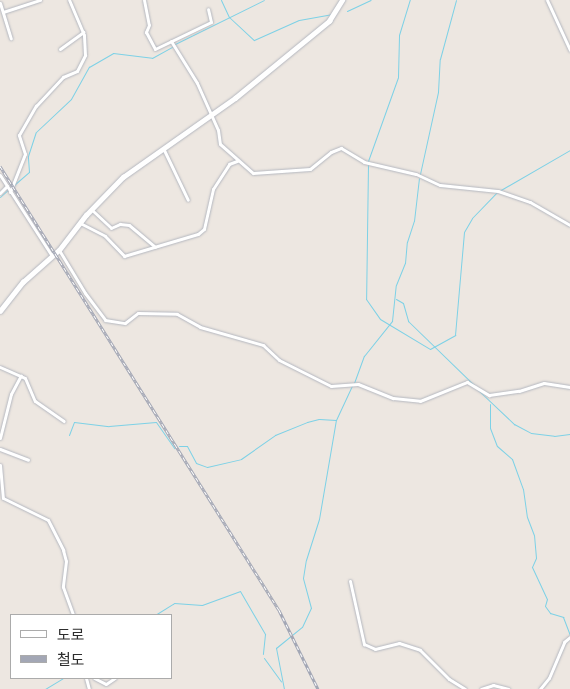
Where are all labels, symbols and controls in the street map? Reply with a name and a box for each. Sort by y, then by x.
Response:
legend [10,614,172,679]
text: 도로 [57,626,85,643]
text: 철도 [57,651,85,668]

